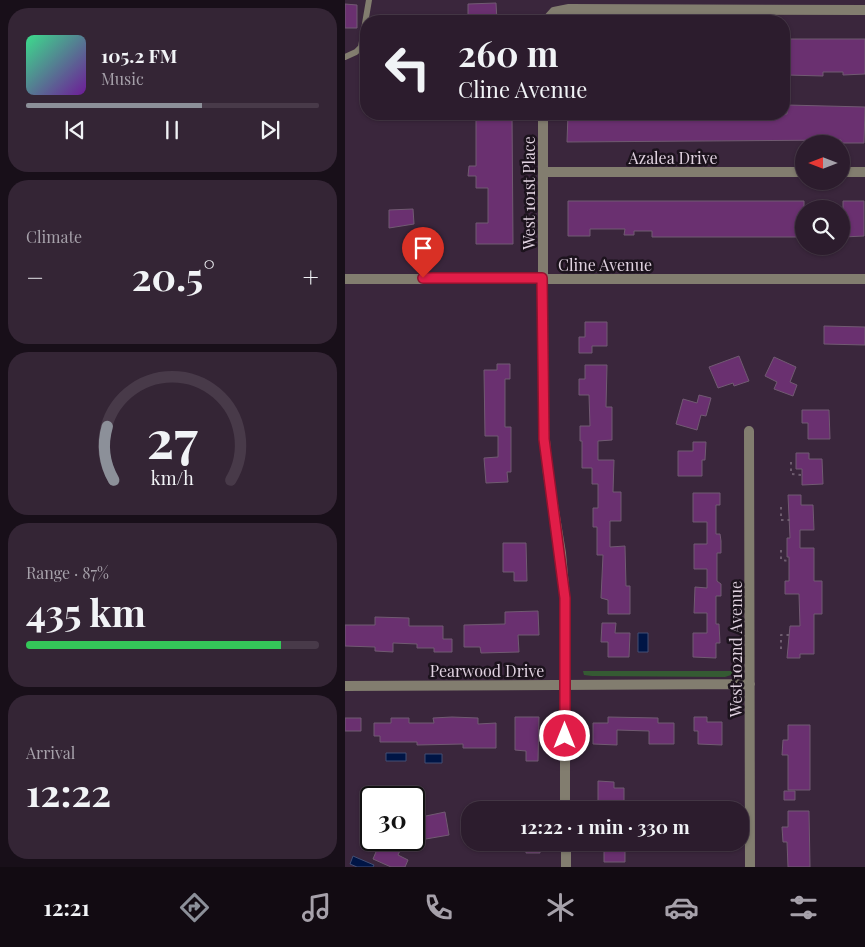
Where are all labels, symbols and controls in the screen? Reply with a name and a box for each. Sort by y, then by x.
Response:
text: 260 m [458,29,558,76]
icon: left [375,35,440,100]
text: 105.2 FM [101,42,177,68]
text: Music [101,68,144,89]
text: Cline Avenue [458,74,587,104]
icon: previous [61,116,89,144]
icon: pause [158,116,186,144]
icon: next [256,116,284,144]
north arrow [795,135,850,190]
map controls [795,135,850,255]
street label: West 101st Place [518,136,539,251]
street label: Azalea Drive [627,147,718,168]
button: search [795,200,850,255]
text: Climate [26,226,82,247]
pin [402,227,444,278]
icon: arrive [409,234,437,262]
text: 20.5° [132,250,215,301]
street label: Cline Avenue [558,254,652,275]
text: − [26,258,44,295]
text: + [303,258,319,295]
text: 27 [147,403,198,472]
text: km/h [151,466,194,489]
text: Range · 87% [26,562,109,583]
street label: West 102nd Avenue [725,581,746,718]
text: 435 km [26,586,146,637]
street label: Pearwood Drive [430,660,544,681]
position arrow [538,709,590,761]
text: Arrival [26,742,75,763]
text: 12:22 [26,766,111,817]
speed limit sign: 30 [360,786,425,851]
text: 12:22 · 1 min · 330 m [520,813,690,839]
icon: directions [177,890,212,925]
icon: music [299,890,334,925]
icon: phone [421,890,456,925]
icon: climate [543,890,578,925]
icon: car [664,890,699,925]
icon: filters [786,890,821,925]
text: 12:21 [43,892,90,922]

